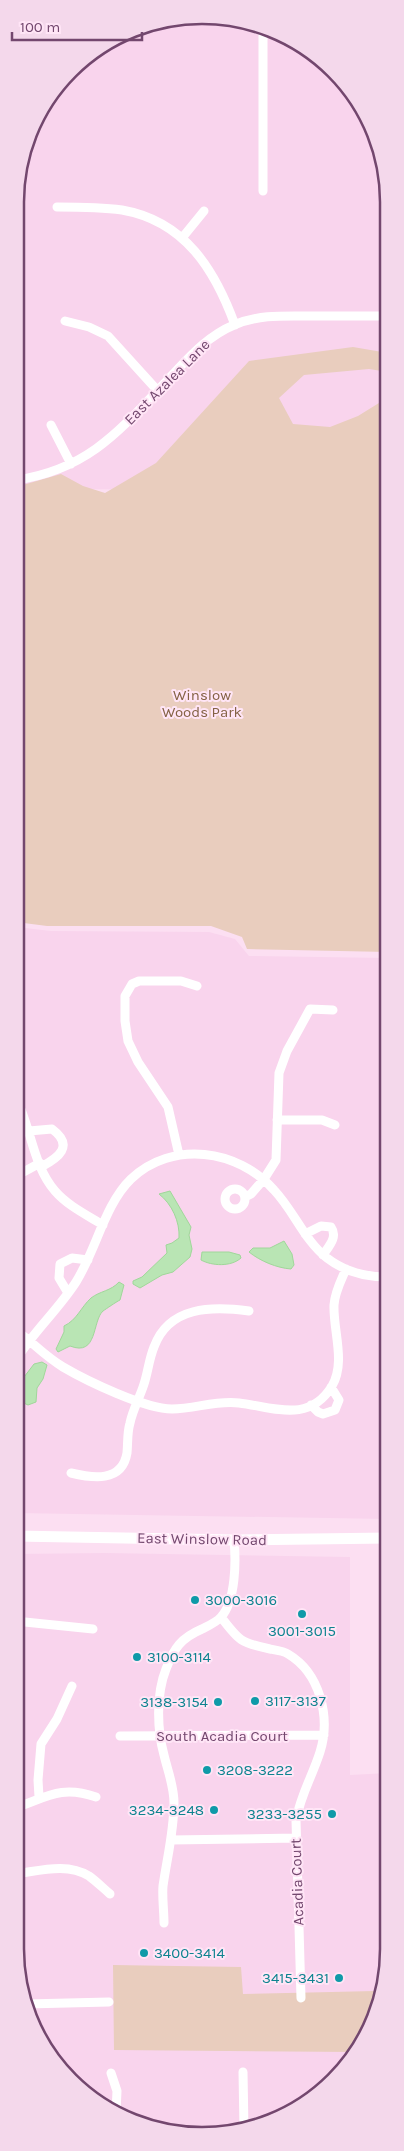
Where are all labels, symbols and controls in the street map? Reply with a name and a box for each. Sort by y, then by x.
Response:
scale bar [12,10,142,42]
text: 100 m [20,18,60,36]
street label: East Azalea Lane [121,336,213,428]
park label: Winslow Woods Park [162,686,242,721]
street label: East Winslow Road [137,1529,267,1549]
place label: 3000-3016 [205,1591,277,1609]
marker: 3000-3016 [189,1594,201,1606]
marker: 3001-3015 [296,1608,308,1620]
place label: 3001-3015 [268,1622,336,1640]
place label: 3100-3114 [147,1648,212,1666]
marker: 3100-3114 [131,1651,143,1663]
place label: 3117-3137 [265,1692,326,1710]
place label: 3138-3154 [140,1693,209,1711]
marker: 3117-3137 [249,1695,261,1707]
marker: 3138-3154 [212,1696,224,1708]
street label: South Acadia Court [156,1727,288,1745]
place label: 3208-3222 [217,1761,293,1779]
marker: 3208-3222 [201,1764,213,1776]
place label: 3234-3248 [129,1801,204,1819]
marker: 3234-3248 [208,1804,220,1816]
place label: 3233-3255 [247,1805,322,1823]
marker: 3233-3255 [326,1808,338,1820]
street label: Acadia Court [286,1838,308,1926]
place label: 3400-3414 [154,1944,225,1962]
marker: 3400-3414 [138,1947,150,1959]
place label: 3415-3431 [262,1969,329,1987]
marker: 3415-3431 [333,1972,345,1984]

